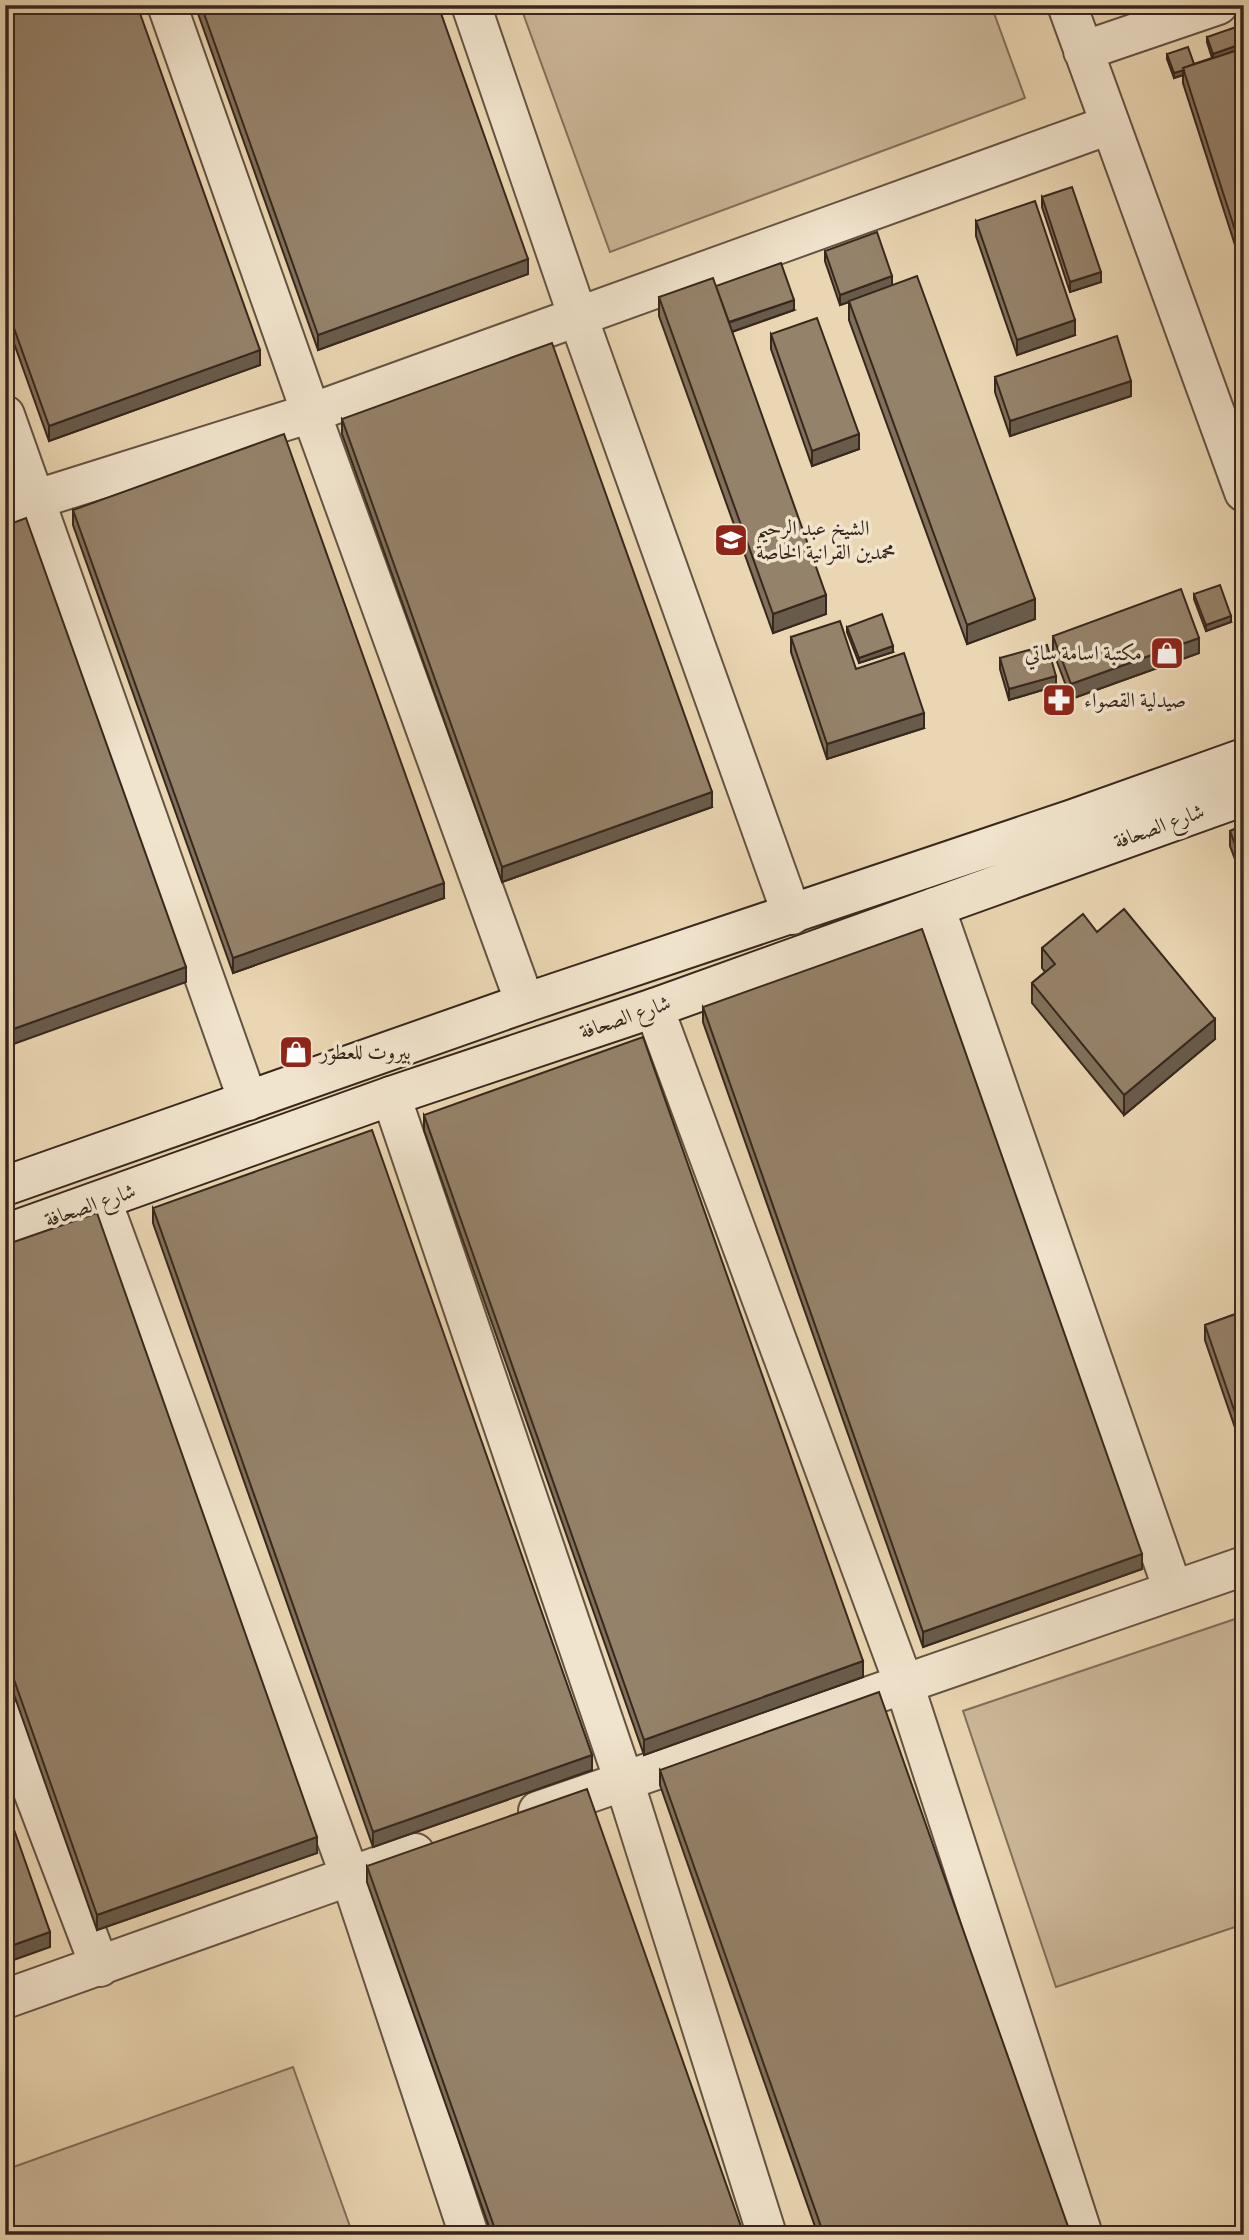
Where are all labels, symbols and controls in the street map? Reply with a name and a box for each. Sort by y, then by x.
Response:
place label: الشيخ عبد الرحيم محمدين القرانية الخاصة [756,515,896,565]
school or university icon: الشيخ عبد الرحيم محمدين القرانية الخاصة [712,521,750,559]
shop icon: مكتبة اسامة ساتي [1148,634,1186,672]
place label: مكتبة اسامة ساتي [1025,640,1142,670]
pharmacy icon: صيدلية القصواء [1040,681,1078,719]
place label: صيدلية القصواء [1084,687,1186,713]
street label: شارع الصحافة [1110,798,1210,859]
street label: شارع الصحافة [576,989,676,1049]
shop icon: بيروت للعطور [277,1033,315,1071]
place label: بيروت للعطور [318,1039,411,1065]
street label: شارع الصحافة [41,1177,141,1237]

